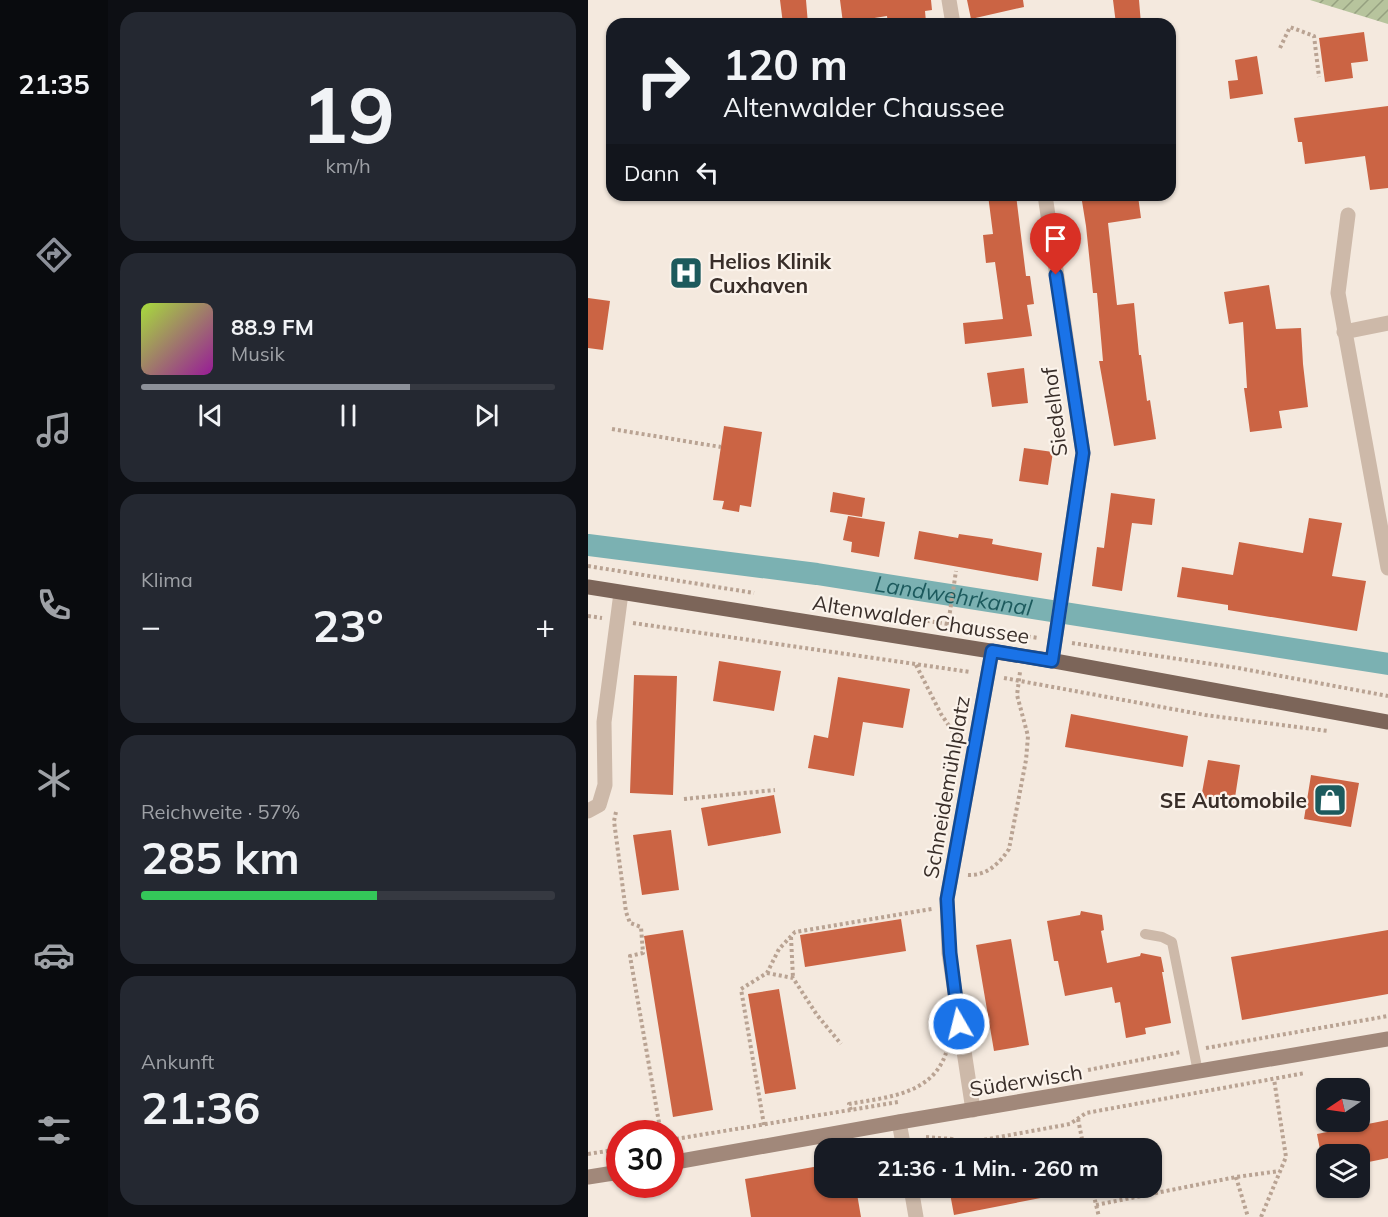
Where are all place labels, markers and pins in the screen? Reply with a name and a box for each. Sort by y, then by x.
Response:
pin [1030,213,1081,275]
place label: Helios Klinik Cuxhaven [709,248,832,298]
hospital icon: Helios Klinik Cuxhaven [668,255,704,291]
shop icon: SE Automobile [1312,782,1348,818]
place label: SE Automobile [1160,787,1307,813]

